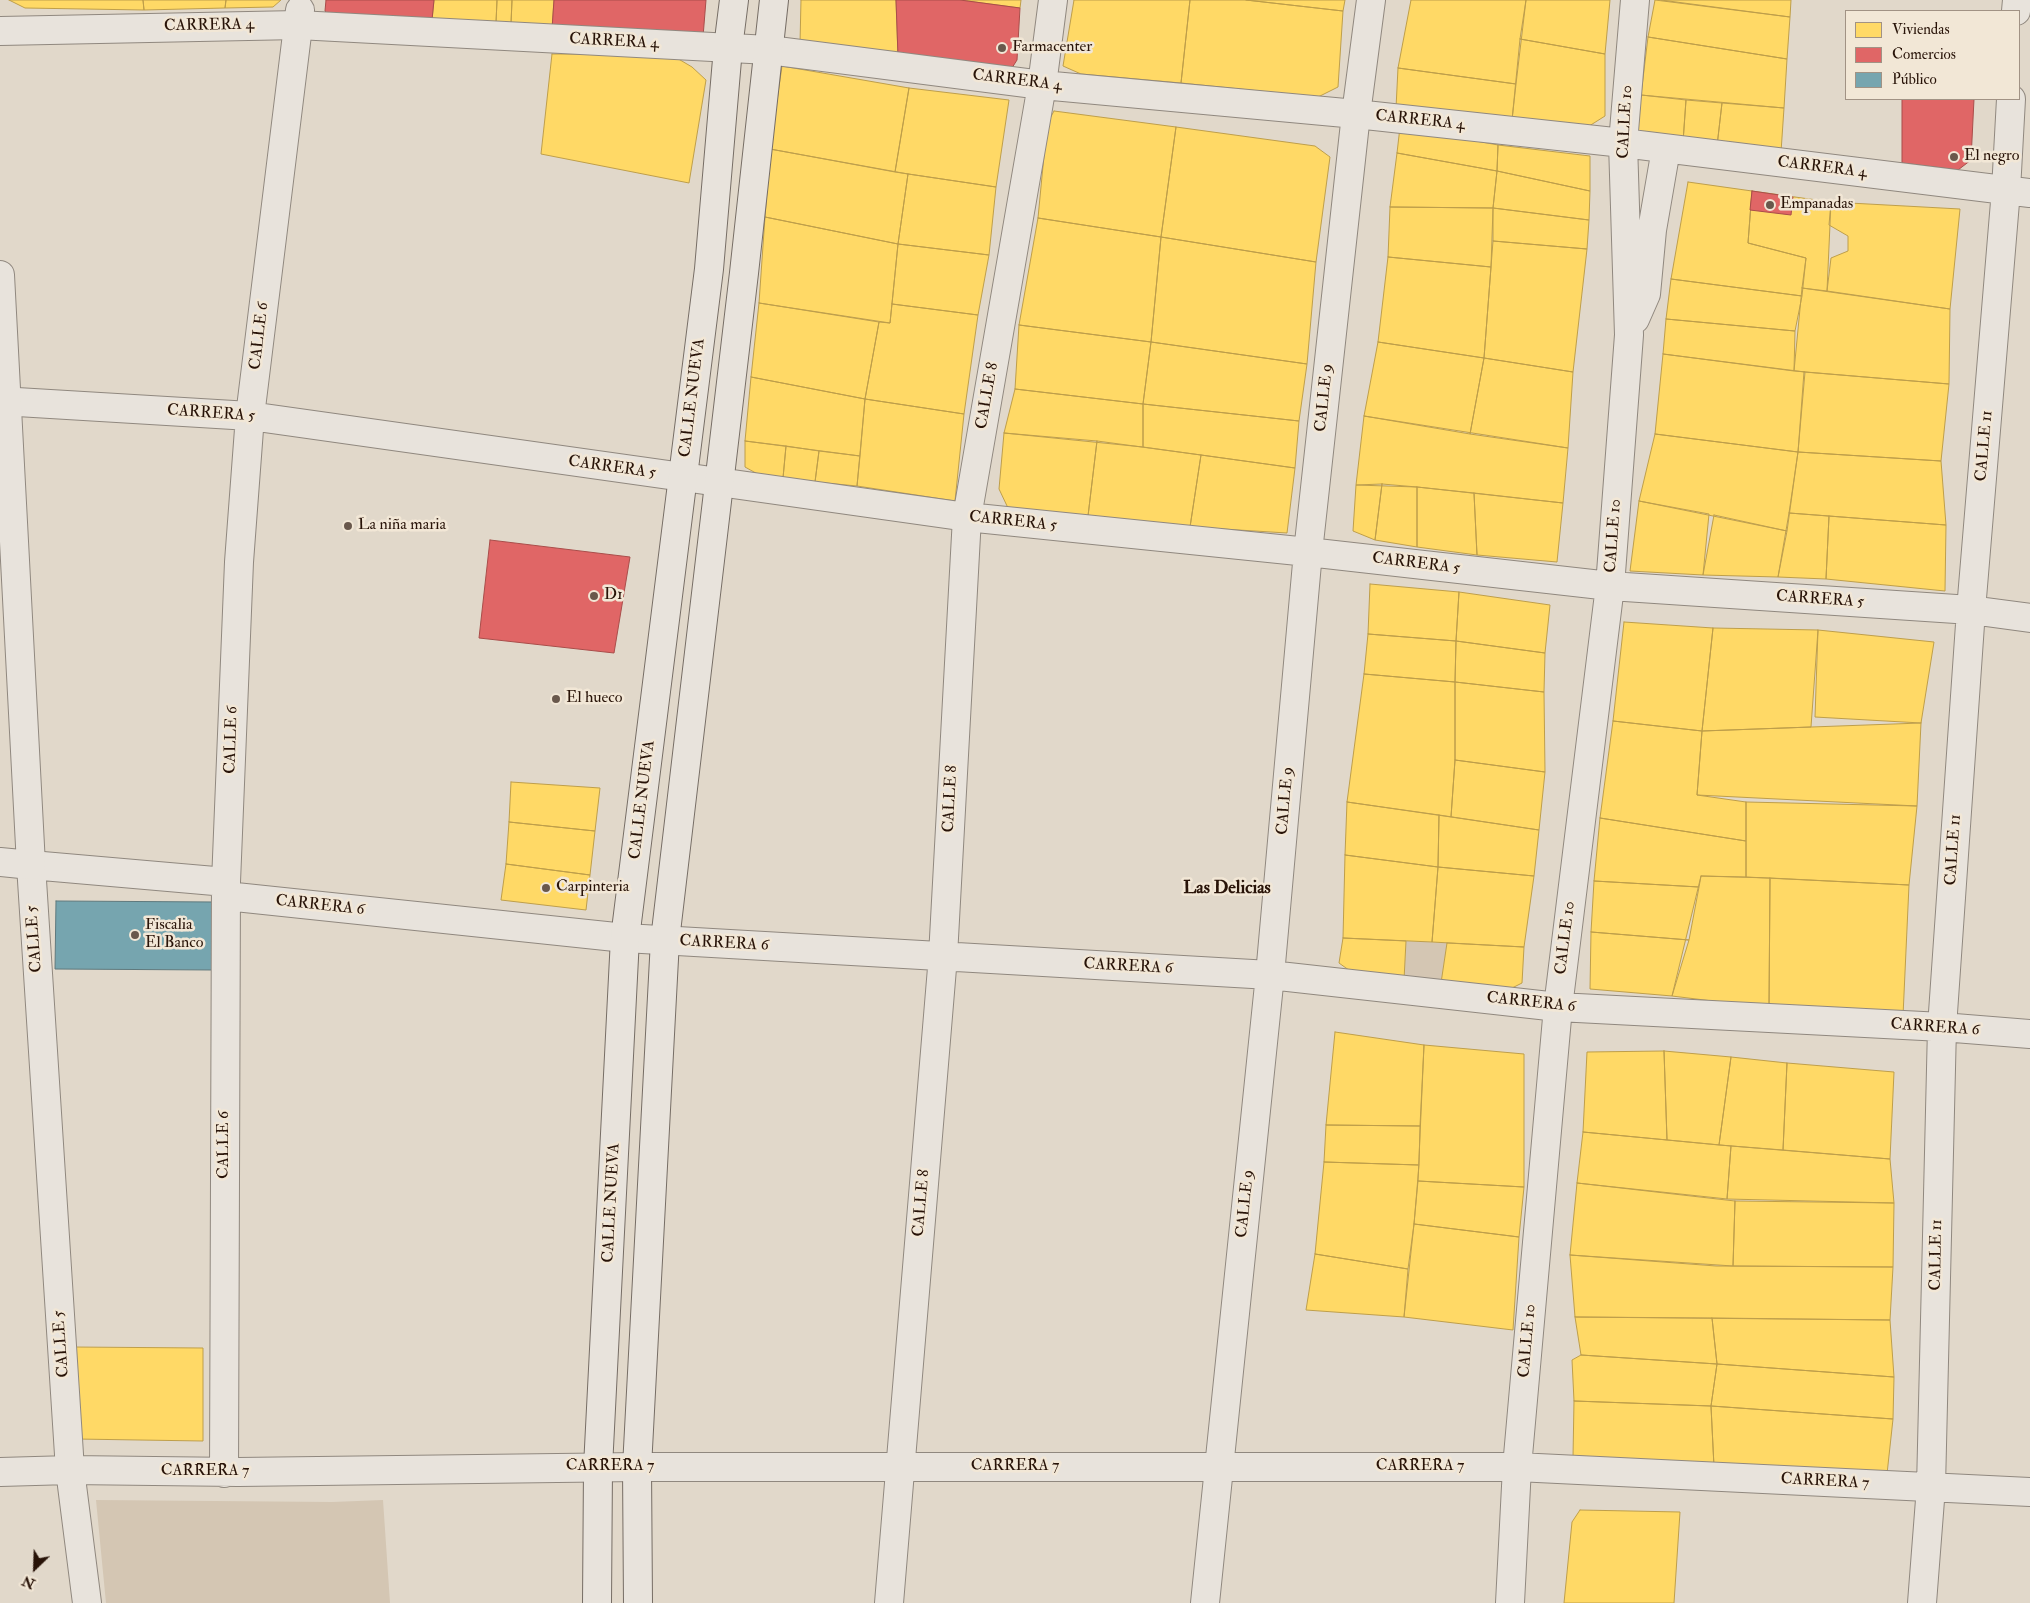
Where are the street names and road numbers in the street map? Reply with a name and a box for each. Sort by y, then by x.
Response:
street label: CARRERA 4 [164,16,254,36]
street label: CARRERA 4 [569,30,659,54]
street label: CARRERA 4 [971,66,1063,96]
street label: CALLE 10 [1614,85,1638,159]
street label: CARRERA 4 [1374,107,1466,135]
street label: CARRERA 4 [1776,153,1868,183]
street label: CALLE 6 [246,301,274,371]
street label: CALLE NUEVA [676,337,710,459]
street label: CALLE 8 [973,361,1003,431]
street label: CALLE 9 [1312,363,1338,433]
street label: CARRERA 5 [166,401,256,427]
street label: CALLE 11 [1972,410,1998,482]
street label: CARRERA 5 [567,452,657,484]
street label: CALLE 10 [1602,499,1626,573]
street label: CARRERA 5 [968,508,1058,536]
street label: CARRERA 5 [1371,549,1461,579]
street label: CARRERA 5 [1775,587,1865,613]
street label: CALLE 6 [221,706,243,774]
street label: CALLE NUEVA [626,739,660,861]
street label: CALLE 8 [940,765,962,833]
street label: CALLE 9 [1273,766,1299,836]
street label: CALLE 11 [1942,814,1966,886]
street label: CARRERA 6 [275,892,365,920]
street label: CALLE 10 [1552,900,1580,976]
street label: CALLE 5 [23,905,47,973]
street label: CARRERA 6 [679,932,769,956]
street label: CARRERA 6 [1083,955,1173,979]
street label: CARRERA 6 [1486,989,1576,1017]
street label: CARRERA 6 [1890,1015,1980,1041]
street label: CALLE 6 [215,1111,235,1179]
street label: CALLE NUEVA [599,1143,625,1263]
street label: CALLE 8 [909,1169,935,1237]
street label: CALLE 9 [1233,1169,1259,1239]
street label: CALLE 11 [1927,1219,1947,1291]
street label: CALLE 10 [1515,1303,1541,1379]
street label: CALLE 5 [50,1310,74,1378]
street label: CARRERA 7 [566,1457,654,1477]
street label: CARRERA 7 [971,1457,1059,1477]
street label: CARRERA 7 [1376,1457,1464,1477]
street label: CARRERA 7 [161,1462,249,1482]
street label: CARRERA 7 [1780,1470,1870,1494]

